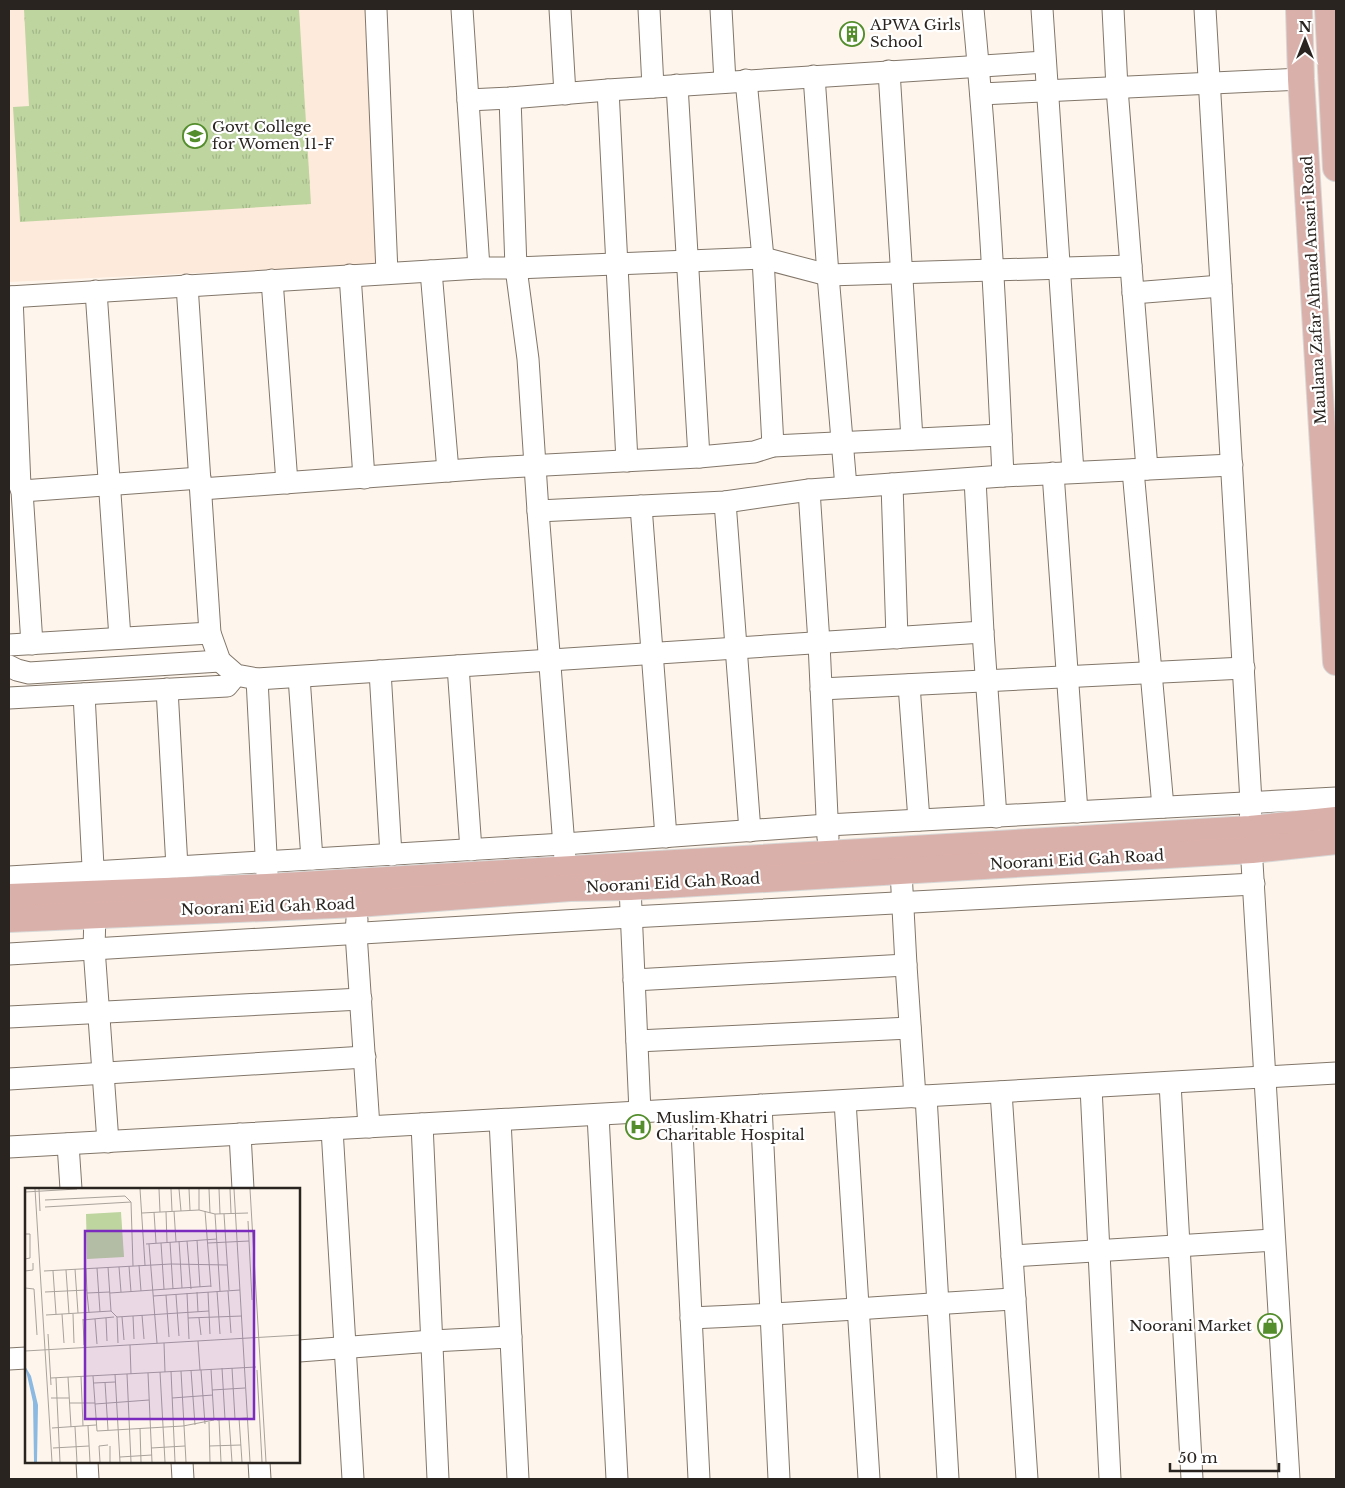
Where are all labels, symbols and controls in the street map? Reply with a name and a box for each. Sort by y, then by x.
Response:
place label: APWA Girls School [869,15,961,51]
north arrow [1280,15,1330,65]
text: N [1298,18,1312,36]
building icon: APWA Girls School [839,21,865,47]
place label: Govt College for Women 11-F [212,117,334,153]
school or university icon: Govt College for Women 11-F [182,123,208,149]
street label: Maulana Zafar Ahmad Ansari Road [1297,155,1330,425]
street label: Noorani Eid Gah Road [989,845,1164,874]
street label: Noorani Eid Gah Road [585,868,760,897]
street label: Noorani Eid Gah Road [181,894,355,919]
place label: Muslim Khatri Charitable Hospital [656,1108,805,1144]
hospital icon: Muslim Khatri Charitable Hospital [625,1114,651,1140]
inset map [25,1188,300,1463]
shop icon: Noorani Market [1257,1313,1283,1339]
place label: Noorani Market [1129,1316,1252,1335]
scale bar [1170,1440,1279,1472]
text: 50 m [1178,1448,1218,1467]

